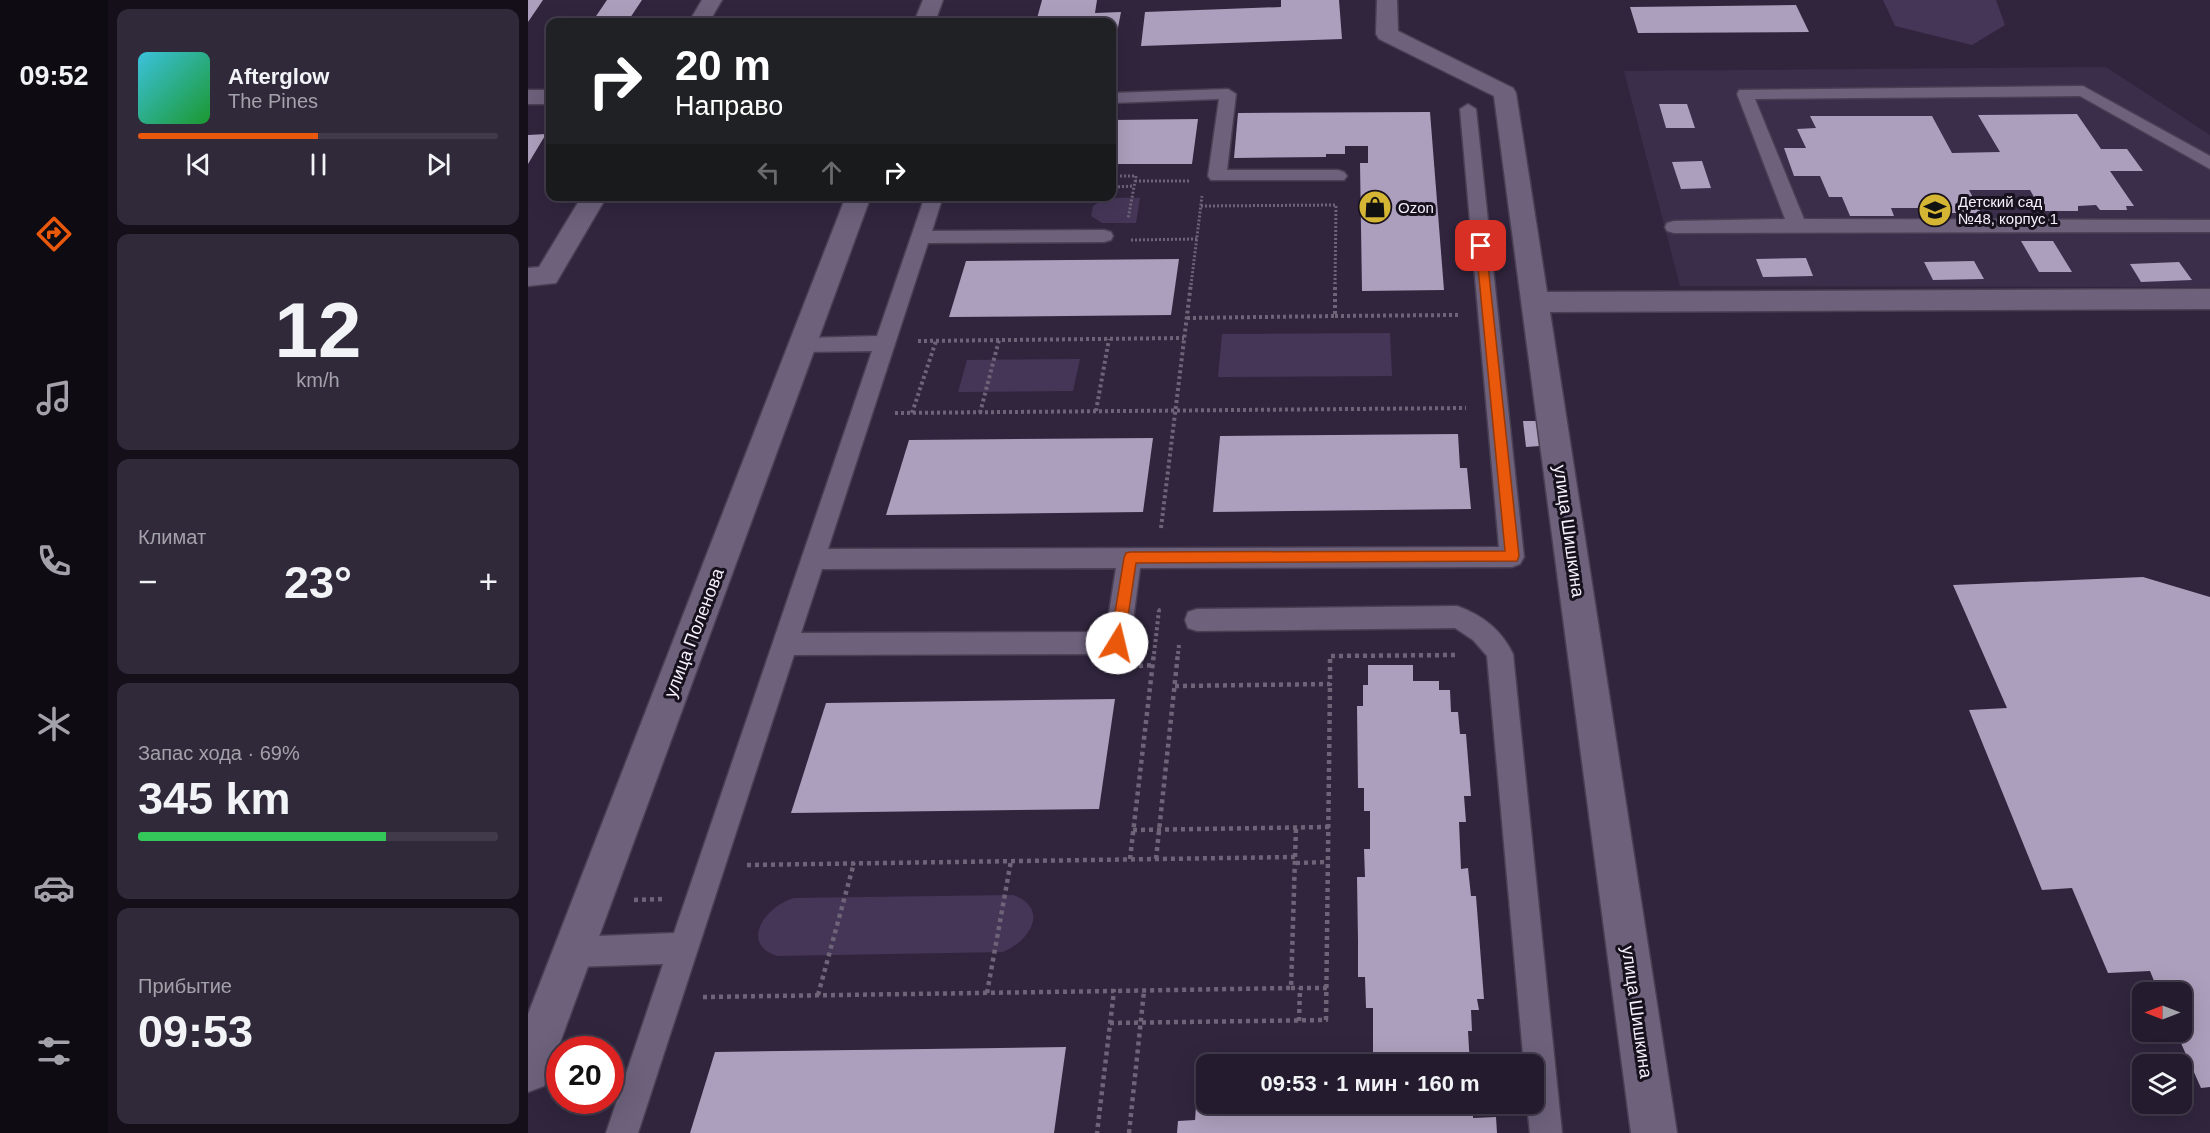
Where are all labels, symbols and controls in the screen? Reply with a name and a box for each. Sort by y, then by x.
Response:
icon: right [576,42,654,120]
text: 20 m [675,42,771,89]
text: 09:52 [19,61,89,91]
text: Afterglow [228,64,329,89]
text: The Pines [228,90,318,112]
text: Направо [675,91,783,121]
icon: previous [182,148,215,181]
icon: pause [302,148,335,181]
icon: next [422,148,455,181]
icon: left [752,156,785,189]
icon: ahead [815,156,848,189]
icon: right [878,156,911,189]
shop icon: Ozon [1357,189,1393,225]
school or university icon: Детский сад №48, корпус 1 [1917,192,1953,228]
place label: Детский сад №48, корпус 1 [1958,193,2058,227]
place label: Ozon [1398,199,1434,216]
icon: directions [33,213,75,255]
pin [1455,220,1506,271]
icon: arrive [1464,229,1497,262]
text: 12 [275,286,361,374]
text: km/h [296,369,340,391]
icon: music [33,377,75,419]
street label: улица Шишкина [1550,464,1588,599]
text: Климат [138,526,206,548]
icon: phone [33,540,75,582]
text: 23° [284,557,352,608]
text: − [138,563,157,600]
text: + [479,563,498,600]
street label: улица Поленова [660,565,728,700]
position arrow [1085,611,1149,675]
icon: climate [33,703,75,745]
text: Запас хода · 69% [138,742,300,764]
text: 345 km [138,773,291,824]
icon: car [33,867,75,909]
street label: улица Шишкина [1618,945,1656,1080]
text: Прибытие [138,975,232,997]
north arrow [2132,982,2192,1042]
map controls [2132,982,2192,1114]
text: 09:53 [138,1006,253,1057]
icon: filters [33,1030,75,1072]
speed limit sign: 20 [546,1036,624,1114]
button: layers [2132,1054,2192,1114]
text: 09:53 · 1 мин · 160 m [1260,1071,1480,1096]

